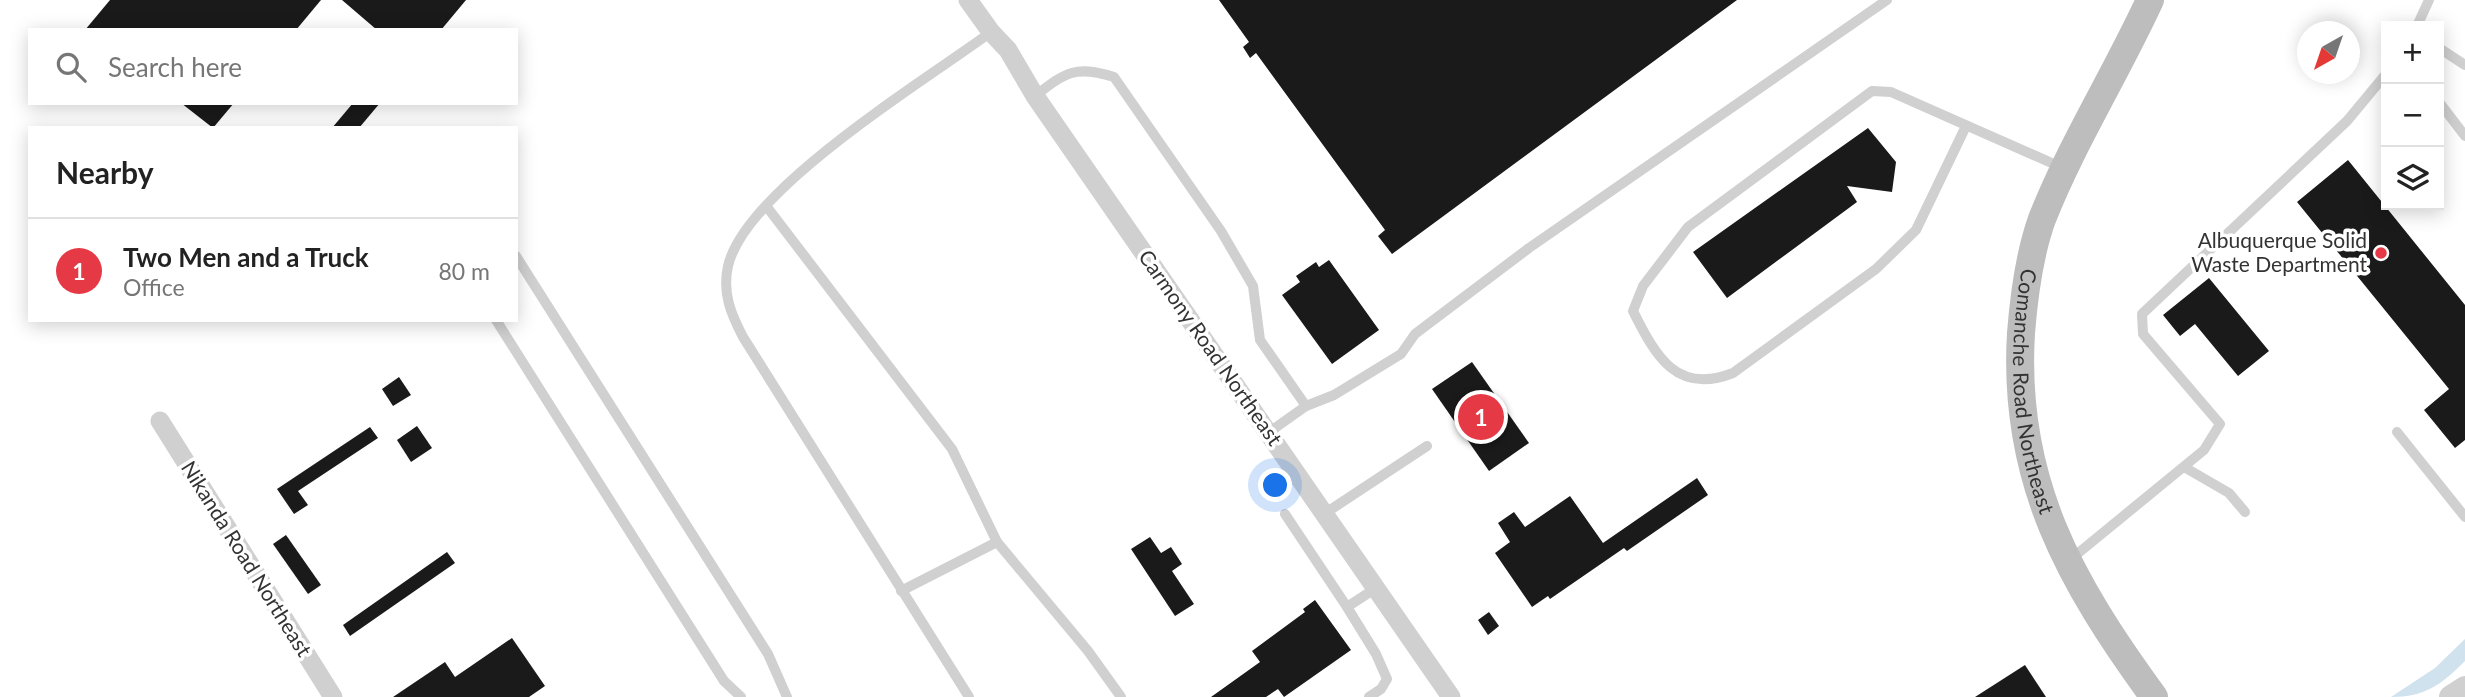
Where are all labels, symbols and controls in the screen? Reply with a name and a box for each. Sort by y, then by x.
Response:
north arrow [2297,21,2360,84]
map controls [2381,21,2444,210]
button: + [2381,21,2444,84]
search box [28,28,518,105]
icon: search [52,48,90,86]
text: Search here [108,51,242,83]
button: − [2381,84,2444,147]
button: layers [2381,147,2444,210]
text: Nearby [56,154,154,190]
place label: Albuquerque Solid Waste Department [2191,227,2367,276]
text: Two Men and a Truck [123,241,369,273]
street label: Carmony Road Northeast [1134,245,1289,450]
marker: Albuquerque Solid Waste Department [2373,245,2389,261]
text: 1 [72,257,86,285]
text: 80 m [439,257,490,285]
street label: Comanche Road Northeast [2009,267,2061,517]
text: Office [123,273,185,301]
pin: 1 [1458,391,1504,443]
street label: Nikanda Road Northeast [177,456,318,661]
your location [1258,468,1292,502]

